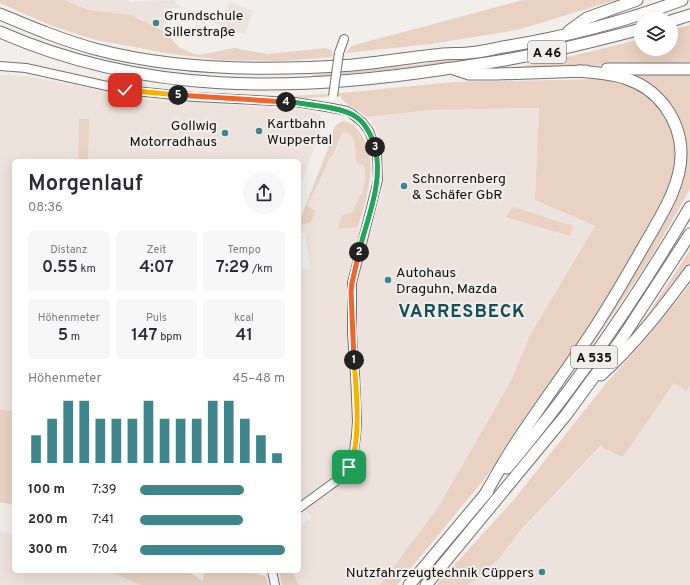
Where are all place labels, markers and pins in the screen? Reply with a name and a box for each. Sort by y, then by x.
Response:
place label: Grundschule Sillerstraße [164,8,243,41]
marker: Grundschule Sillerstraße [151,18,161,28]
pin [108,73,142,107]
pin: 5 [168,85,188,105]
pin: 4 [276,92,296,112]
place label: Kartbahn Wuppertal [267,116,332,149]
place label: Gollwig Motorradhaus [129,118,217,151]
marker: Kartbahn Wuppertal [254,126,264,136]
marker: Gollwig Motorradhaus [220,128,230,138]
pin: 3 [365,137,385,157]
place label: Schnorrenberg & Schäfer GbR [412,171,506,204]
marker: Schnorrenberg & Schäfer GbR [399,181,409,191]
pin: 2 [349,242,369,262]
place label: Autohaus Draguhn, Mazda [396,265,497,298]
marker: Autohaus Draguhn, Mazda [383,275,393,285]
pin: 1 [344,350,364,370]
pin [332,450,366,484]
place label: Nutzfahrzeugtechnik Cüppers [346,565,534,582]
marker: Nutzfahrzeugtechnik Cüppers [537,567,547,577]

